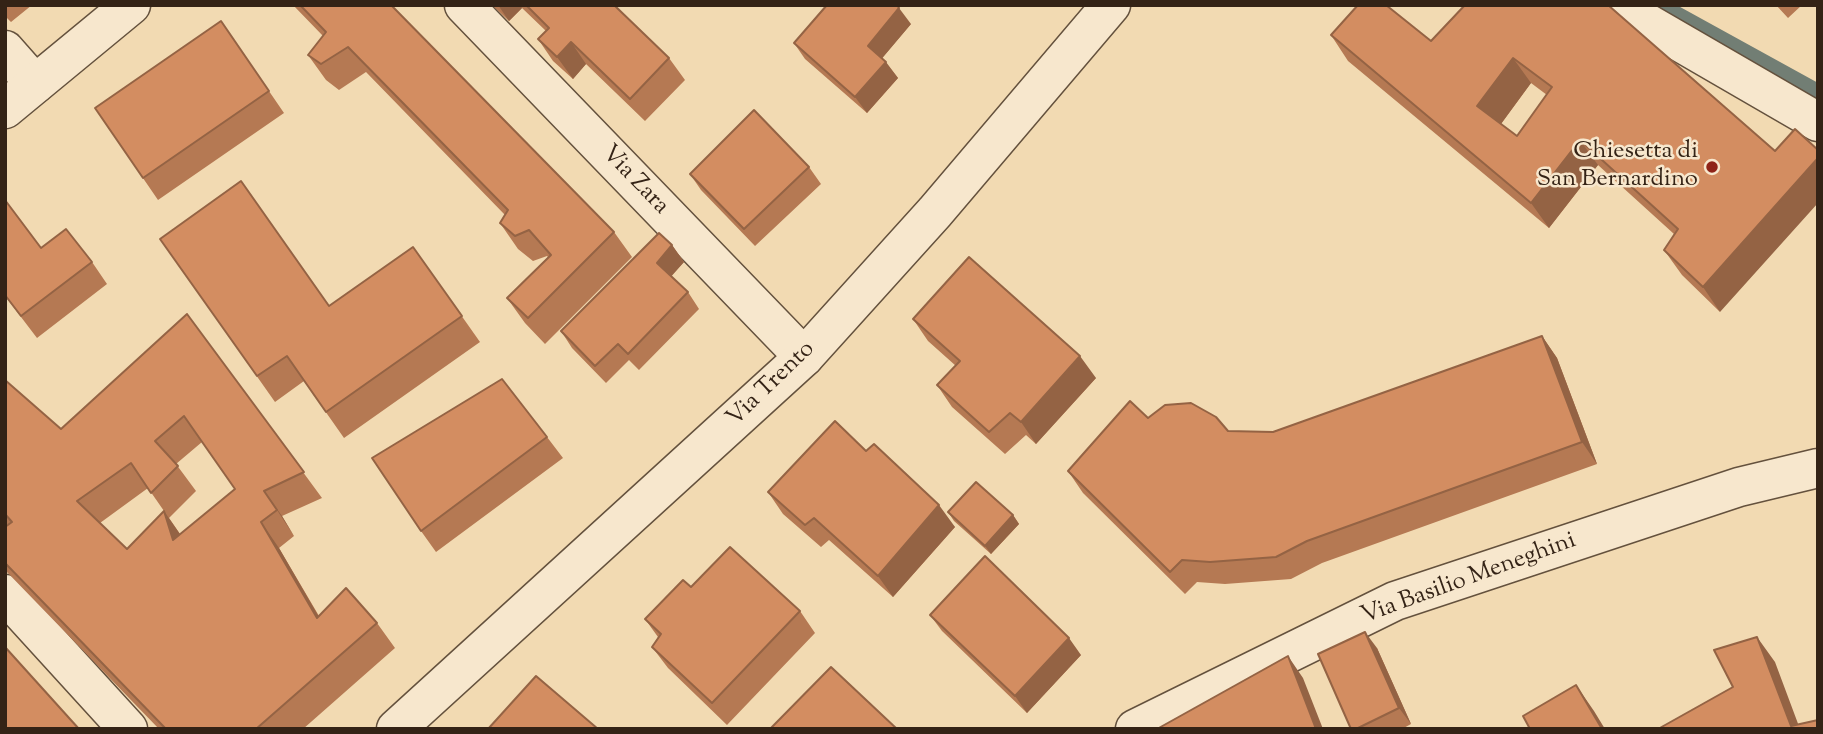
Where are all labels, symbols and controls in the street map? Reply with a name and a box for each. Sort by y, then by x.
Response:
place label: Chiesetta di San Bernardino [1537,139,1698,195]
street label: Via Zara [594,140,674,222]
marker: Chiesetta di San Bernardino [1704,159,1720,175]
street label: Via Trento [722,336,822,434]
street label: Via Basilio Meneghini [1358,528,1580,632]

